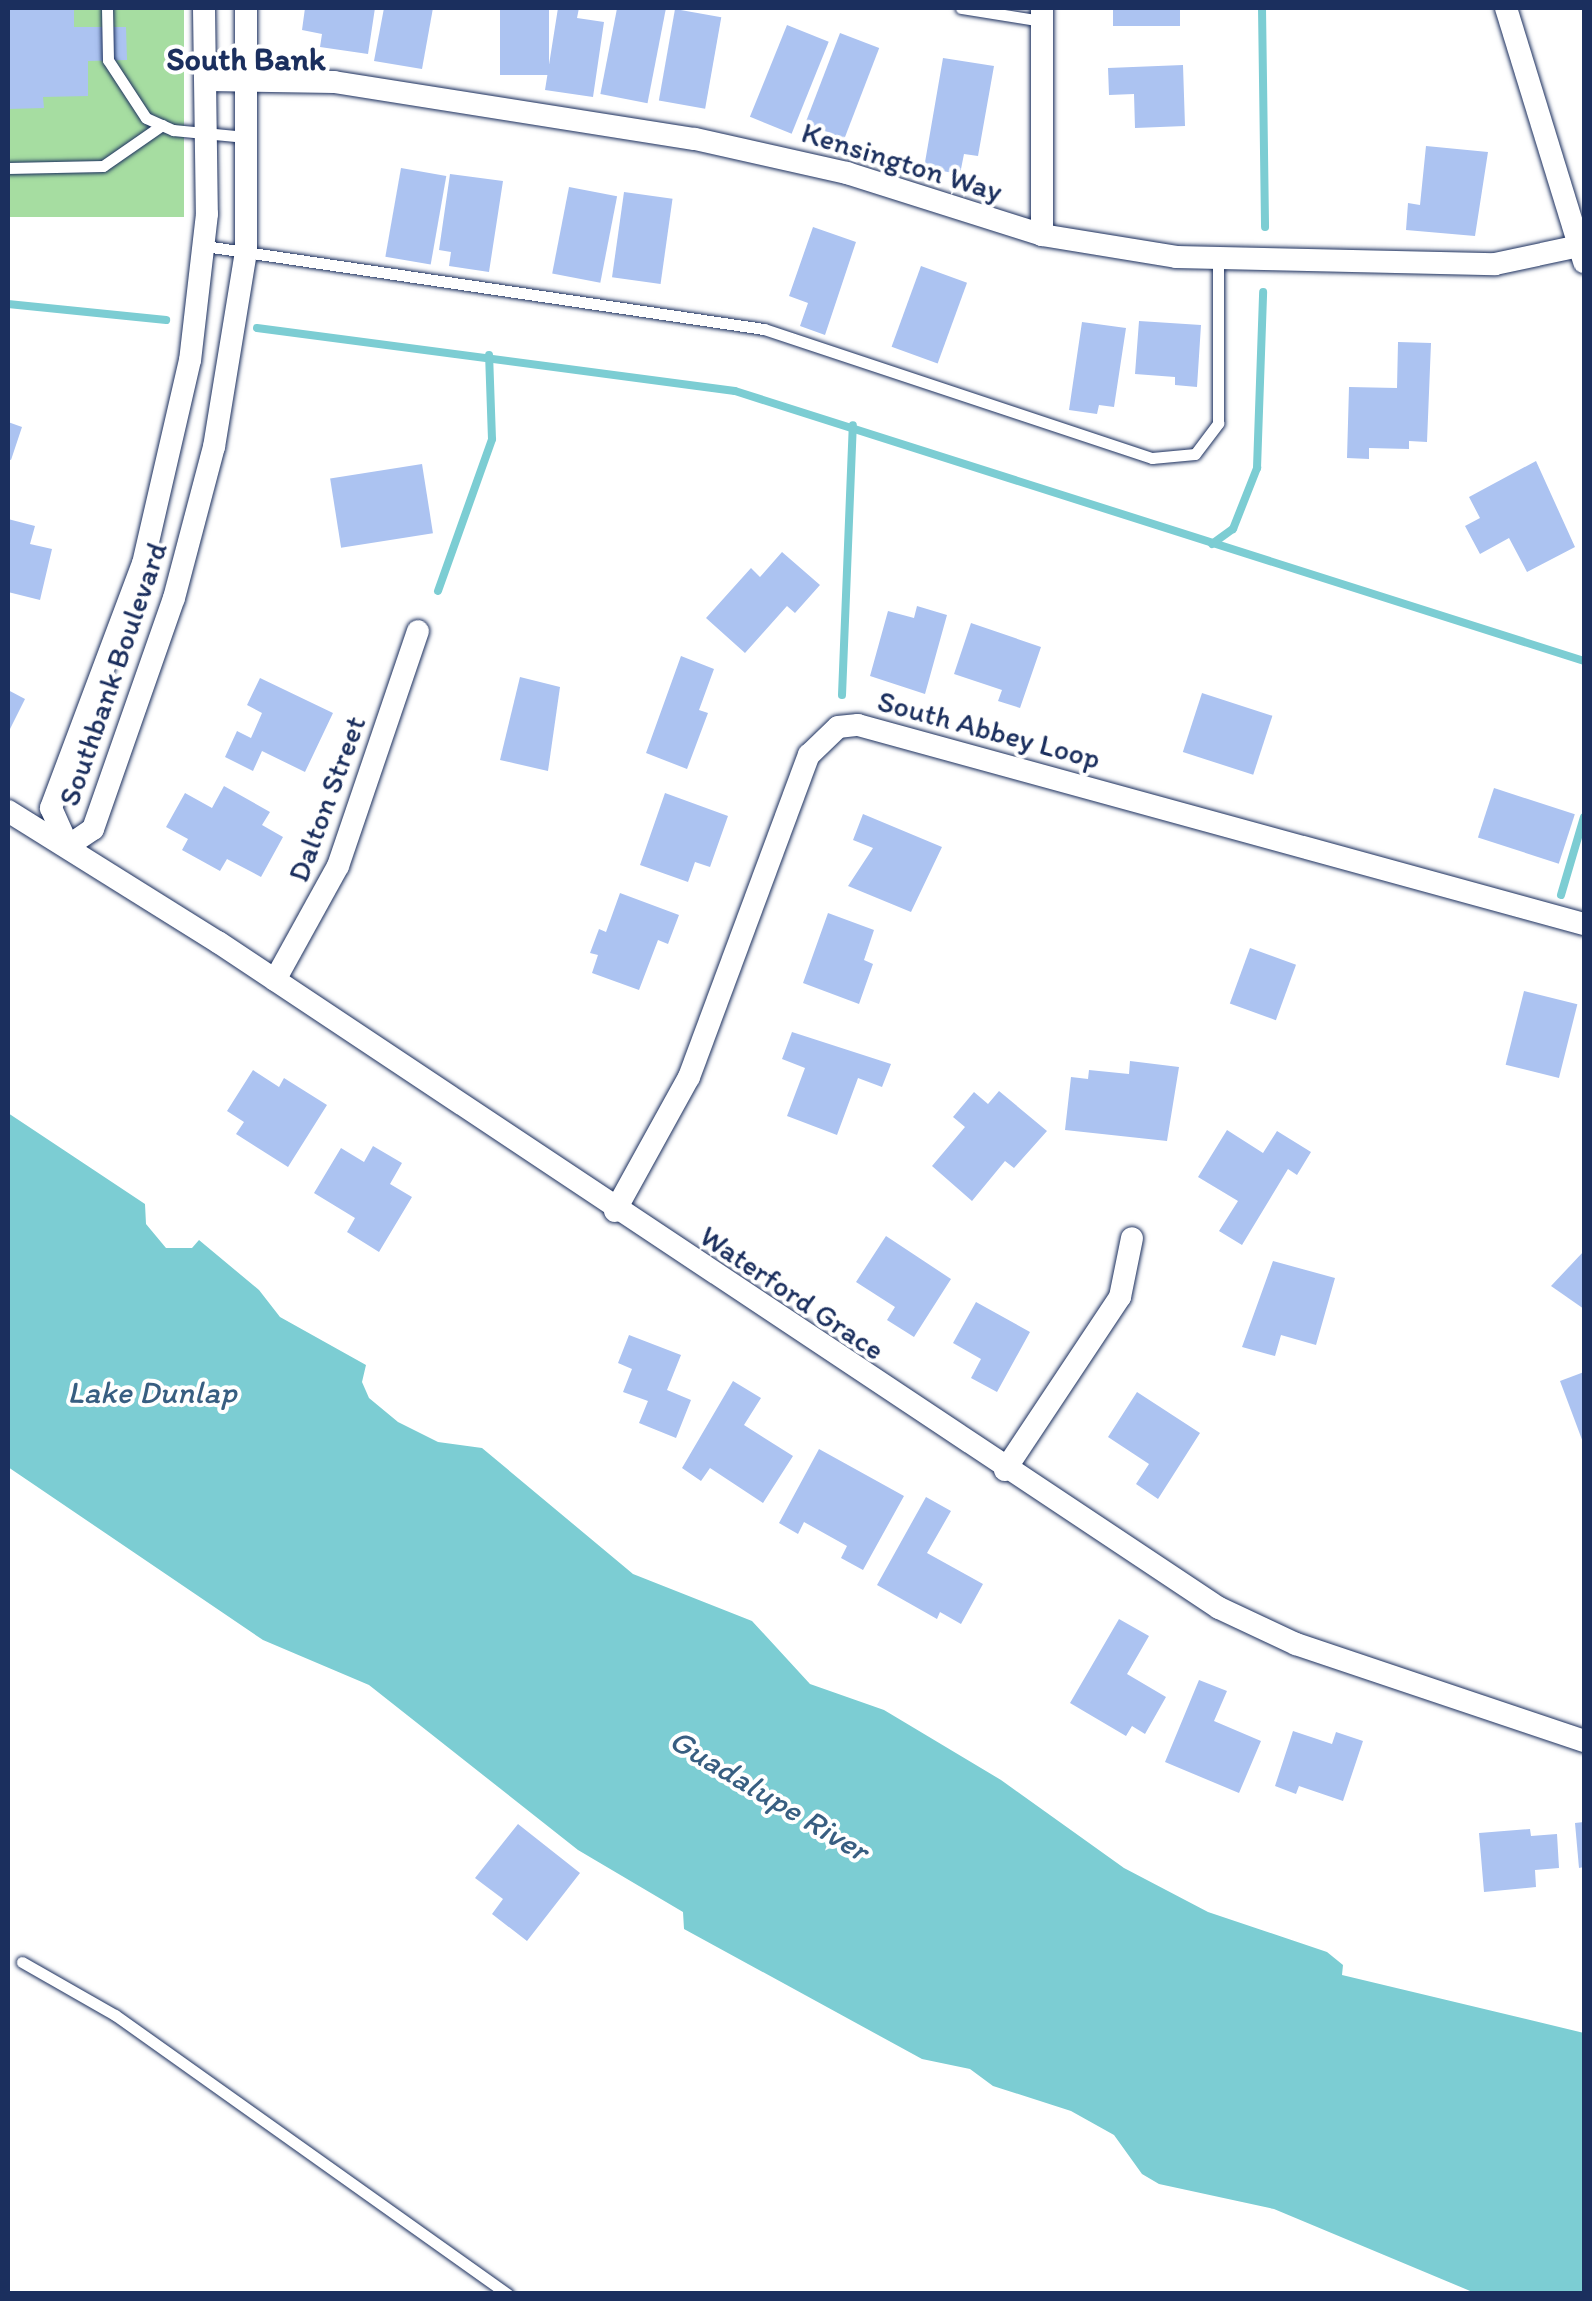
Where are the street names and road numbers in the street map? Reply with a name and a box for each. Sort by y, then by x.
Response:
street label: Kensington Way [797,114,1007,210]
street label: Southbank Boulevard [51,537,175,811]
street label: South Abbey Loop [874,683,1104,777]
street label: Dalton Street [280,711,374,887]
street label: Waterford Grace [693,1218,891,1368]

